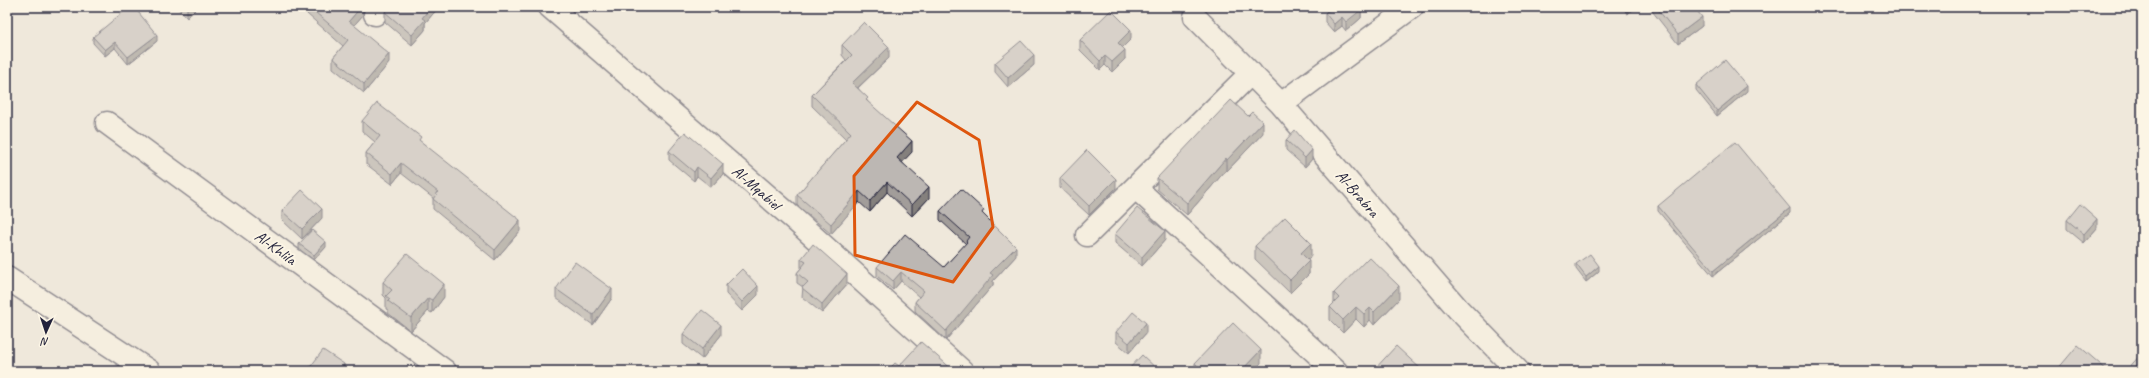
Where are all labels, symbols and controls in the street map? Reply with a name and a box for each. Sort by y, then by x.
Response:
street label: Al-Mqabiel [728,161,787,217]
street label: Al-Brabra [1331,166,1384,223]
street label: Al-Khlila [251,226,301,270]
north arrow [26,312,66,352]
text: N [40,335,49,349]

